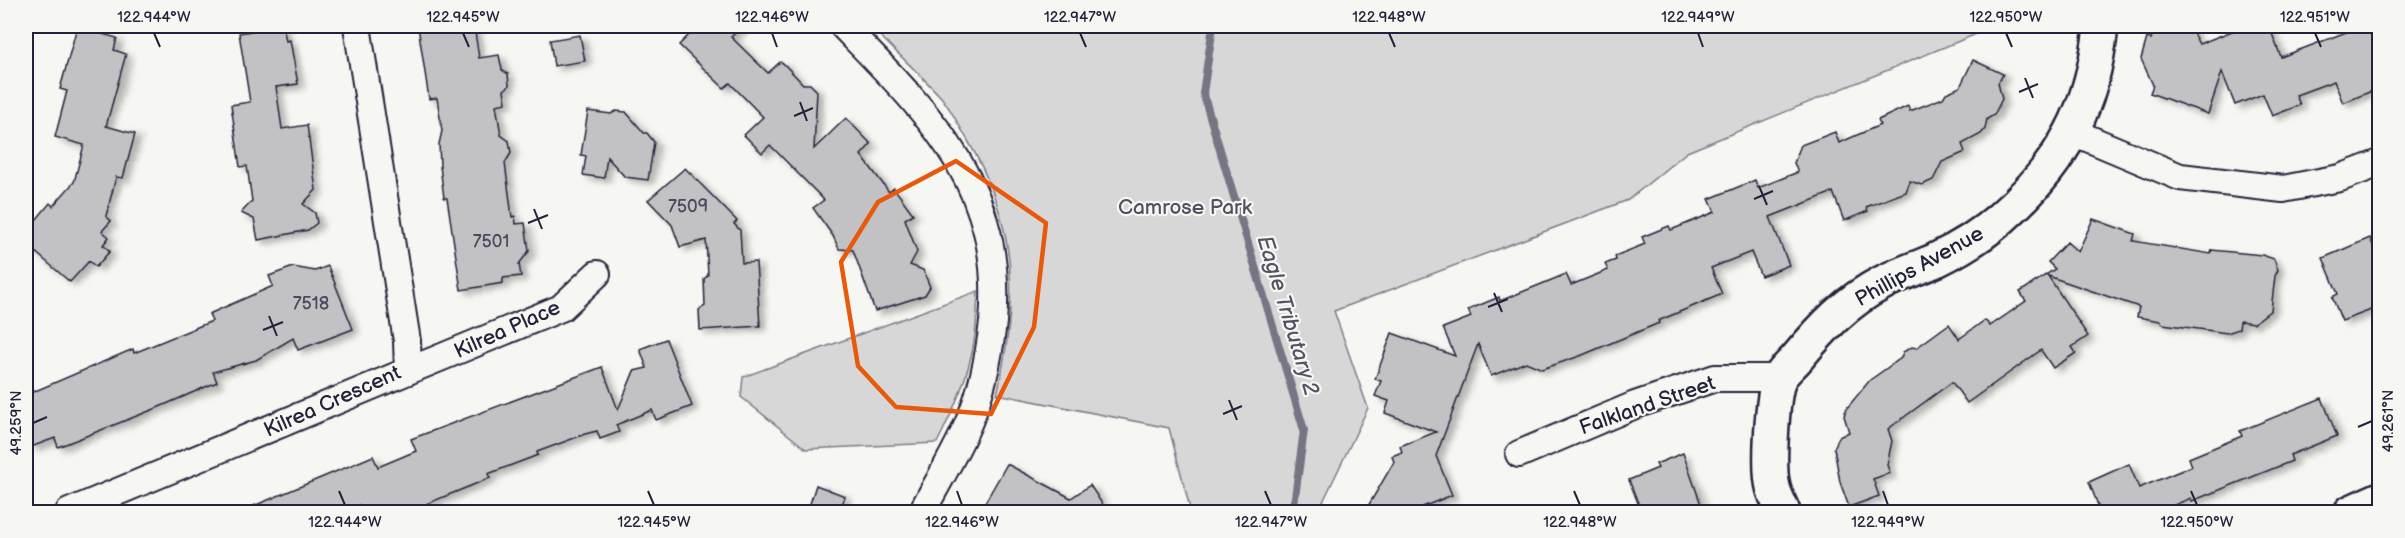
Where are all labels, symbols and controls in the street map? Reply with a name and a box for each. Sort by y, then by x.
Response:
text: 122.944°W [117,8,191,27]
text: 122.945°W [426,8,500,27]
text: 122.946°W [735,8,809,27]
text: 122.947°W [1044,8,1116,27]
text: 122.948°W [1352,8,1426,27]
text: 122.949°W [1661,8,1735,27]
text: 122.950°W [1969,8,2043,27]
text: 122.951°W [2280,8,2350,27]
park label: Camrose Park [1118,195,1253,220]
house number: 7509 [668,196,708,217]
street label: Phillips Avenue [1851,221,1988,312]
house number: 7501 [473,231,509,252]
water label: Eagle Tributary 2 [1250,232,1325,399]
house number: 7518 [293,293,329,314]
street label: Kilrea Place [450,295,564,364]
street label: Kilrea Crescent [260,360,405,443]
street label: Falkland Street [1576,370,1719,440]
text: 49.259°N [7,390,26,456]
text: 49.261°N [2379,390,2398,452]
text: 122.944°W [308,513,382,532]
text: 122.945°W [617,513,691,532]
text: 122.946°W [925,513,999,532]
text: 122.947°W [1235,513,1307,532]
text: 122.948°W [1543,513,1617,532]
text: 122.949°W [1851,513,1925,532]
text: 122.950°W [2160,513,2234,532]

